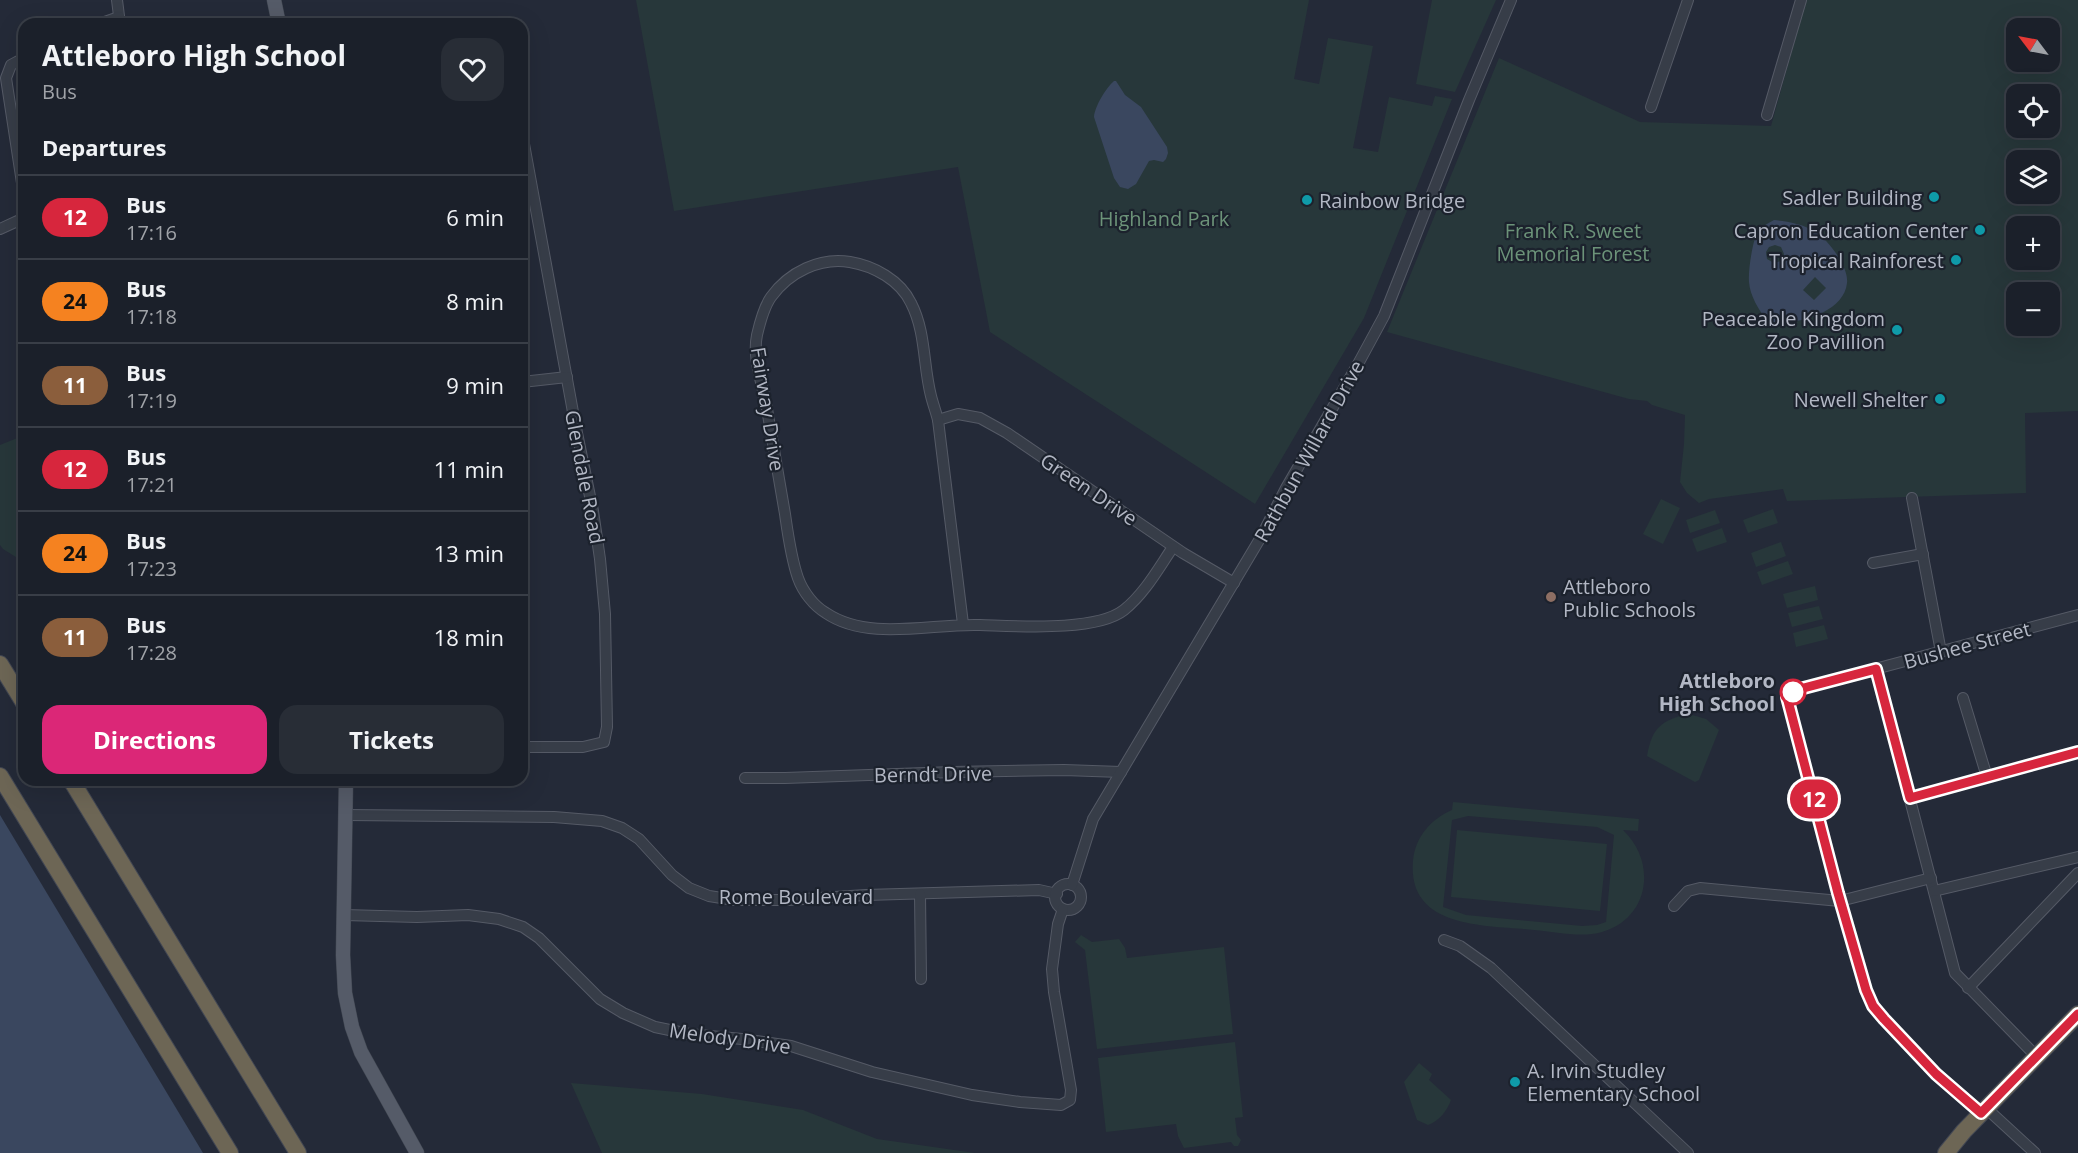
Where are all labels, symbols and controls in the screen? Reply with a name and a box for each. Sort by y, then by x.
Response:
north arrow [2006,18,2060,72]
map controls [2006,18,2060,336]
text: Attleboro High School [42,36,346,74]
button: heart [441,38,504,101]
text: Bus [42,78,77,105]
button: locate [2006,84,2060,138]
text: Departures [42,132,166,162]
button: layers [2006,150,2060,204]
place label: Sadler Building [1782,184,1922,211]
place label: Rainbow Bridge [1319,187,1465,214]
text: Bus [126,189,166,219]
marker: Sadler Building [1927,190,1941,204]
marker: Rainbow Bridge [1300,193,1314,207]
text: 6 min [446,202,504,232]
text: 12 [63,203,87,231]
park label: Highland Park [1099,205,1230,232]
button: + [2006,216,2060,270]
park label: Frank R. Sweet Memorial Forest [1497,217,1649,267]
place label: Capron Education Center [1734,217,1968,244]
text: 17:16 [126,219,177,246]
marker: Capron Education Center [1973,223,1987,237]
place label: Tropical Rainforest [1769,247,1944,274]
marker: Tropical Rainforest [1949,253,1963,267]
text: Bus [126,273,166,303]
button: − [2006,282,2060,336]
text: 8 min [446,286,504,316]
text: 24 [63,287,87,315]
text: 17:18 [126,303,177,330]
place label: Peaceable Kingdom Zoo Pavillion [1702,305,1885,355]
marker: Peaceable Kingdom Zoo Pavillion [1890,323,1904,337]
street label: Fairway Drive [745,345,791,473]
street label: Rathbun Willard Drive [1248,355,1370,547]
text: Bus [126,357,166,387]
text: 9 min [446,370,504,400]
text: 11 [63,371,87,399]
place label: Newell Shelter [1794,386,1928,413]
text: 17:19 [126,387,177,414]
marker: Newell Shelter [1933,392,1947,406]
street label: Glendale Road [559,408,611,546]
text: Bus [126,441,166,471]
street label: Green Drive [1035,447,1143,531]
text: 11 min [434,454,504,484]
text: 12 [63,455,87,483]
text: 17:21 [126,471,177,498]
text: Bus [126,525,166,555]
text: 13 min [434,538,504,568]
text: 24 [63,539,87,567]
text: 17:23 [126,555,177,582]
place label: Attleboro Public Schools [1563,573,1696,623]
marker: Attleboro Public Schools [1544,590,1558,604]
text: Bus [126,609,166,639]
street label: Bushee Street [1900,615,2034,675]
text: 18 min [434,622,504,652]
text: 11 [63,623,87,651]
text: 17:28 [126,639,177,666]
place label: Attleboro High School [1659,667,1775,717]
marker: Attleboro High School [1780,679,1806,705]
button: Directions [42,705,267,774]
button: Tickets [279,705,504,774]
street label: Berndt Drive [874,759,992,789]
line badge: 12 [1787,780,1841,818]
text: 12 [1802,785,1826,813]
street label: Rome Boulevard [719,883,873,910]
street label: Melody Drive [667,1016,793,1060]
place label: A. Irvin Studley Elementary School [1527,1057,1700,1107]
marker: A. Irvin Studley Elementary School [1508,1075,1522,1089]

